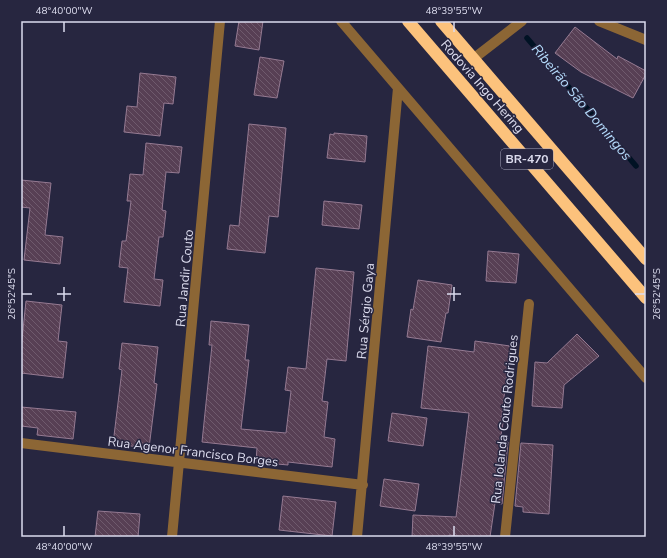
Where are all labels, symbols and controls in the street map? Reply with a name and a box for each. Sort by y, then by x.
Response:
text: 48°40'00"W [36,4,92,18]
text: 48°39'55"W [426,4,482,18]
street label: Rodovia Ingo Hering [436,36,528,137]
water label: Ribeirão São Domingos [527,40,636,165]
road number: BR-470 [501,149,553,169]
street label: Rua Jandir Couto [172,229,198,328]
street label: Rua Sérgio Gaya [353,262,379,360]
text: 26°52'45"S [5,268,19,320]
text: 26°52'45"S [650,268,664,320]
street label: Rua Iolanda Couto Rodrigues [487,334,523,504]
street label: Rua Agenor Francisco Borges [107,433,279,471]
text: 48°40'00"W [36,540,92,554]
text: 48°39'55"W [426,540,482,554]

